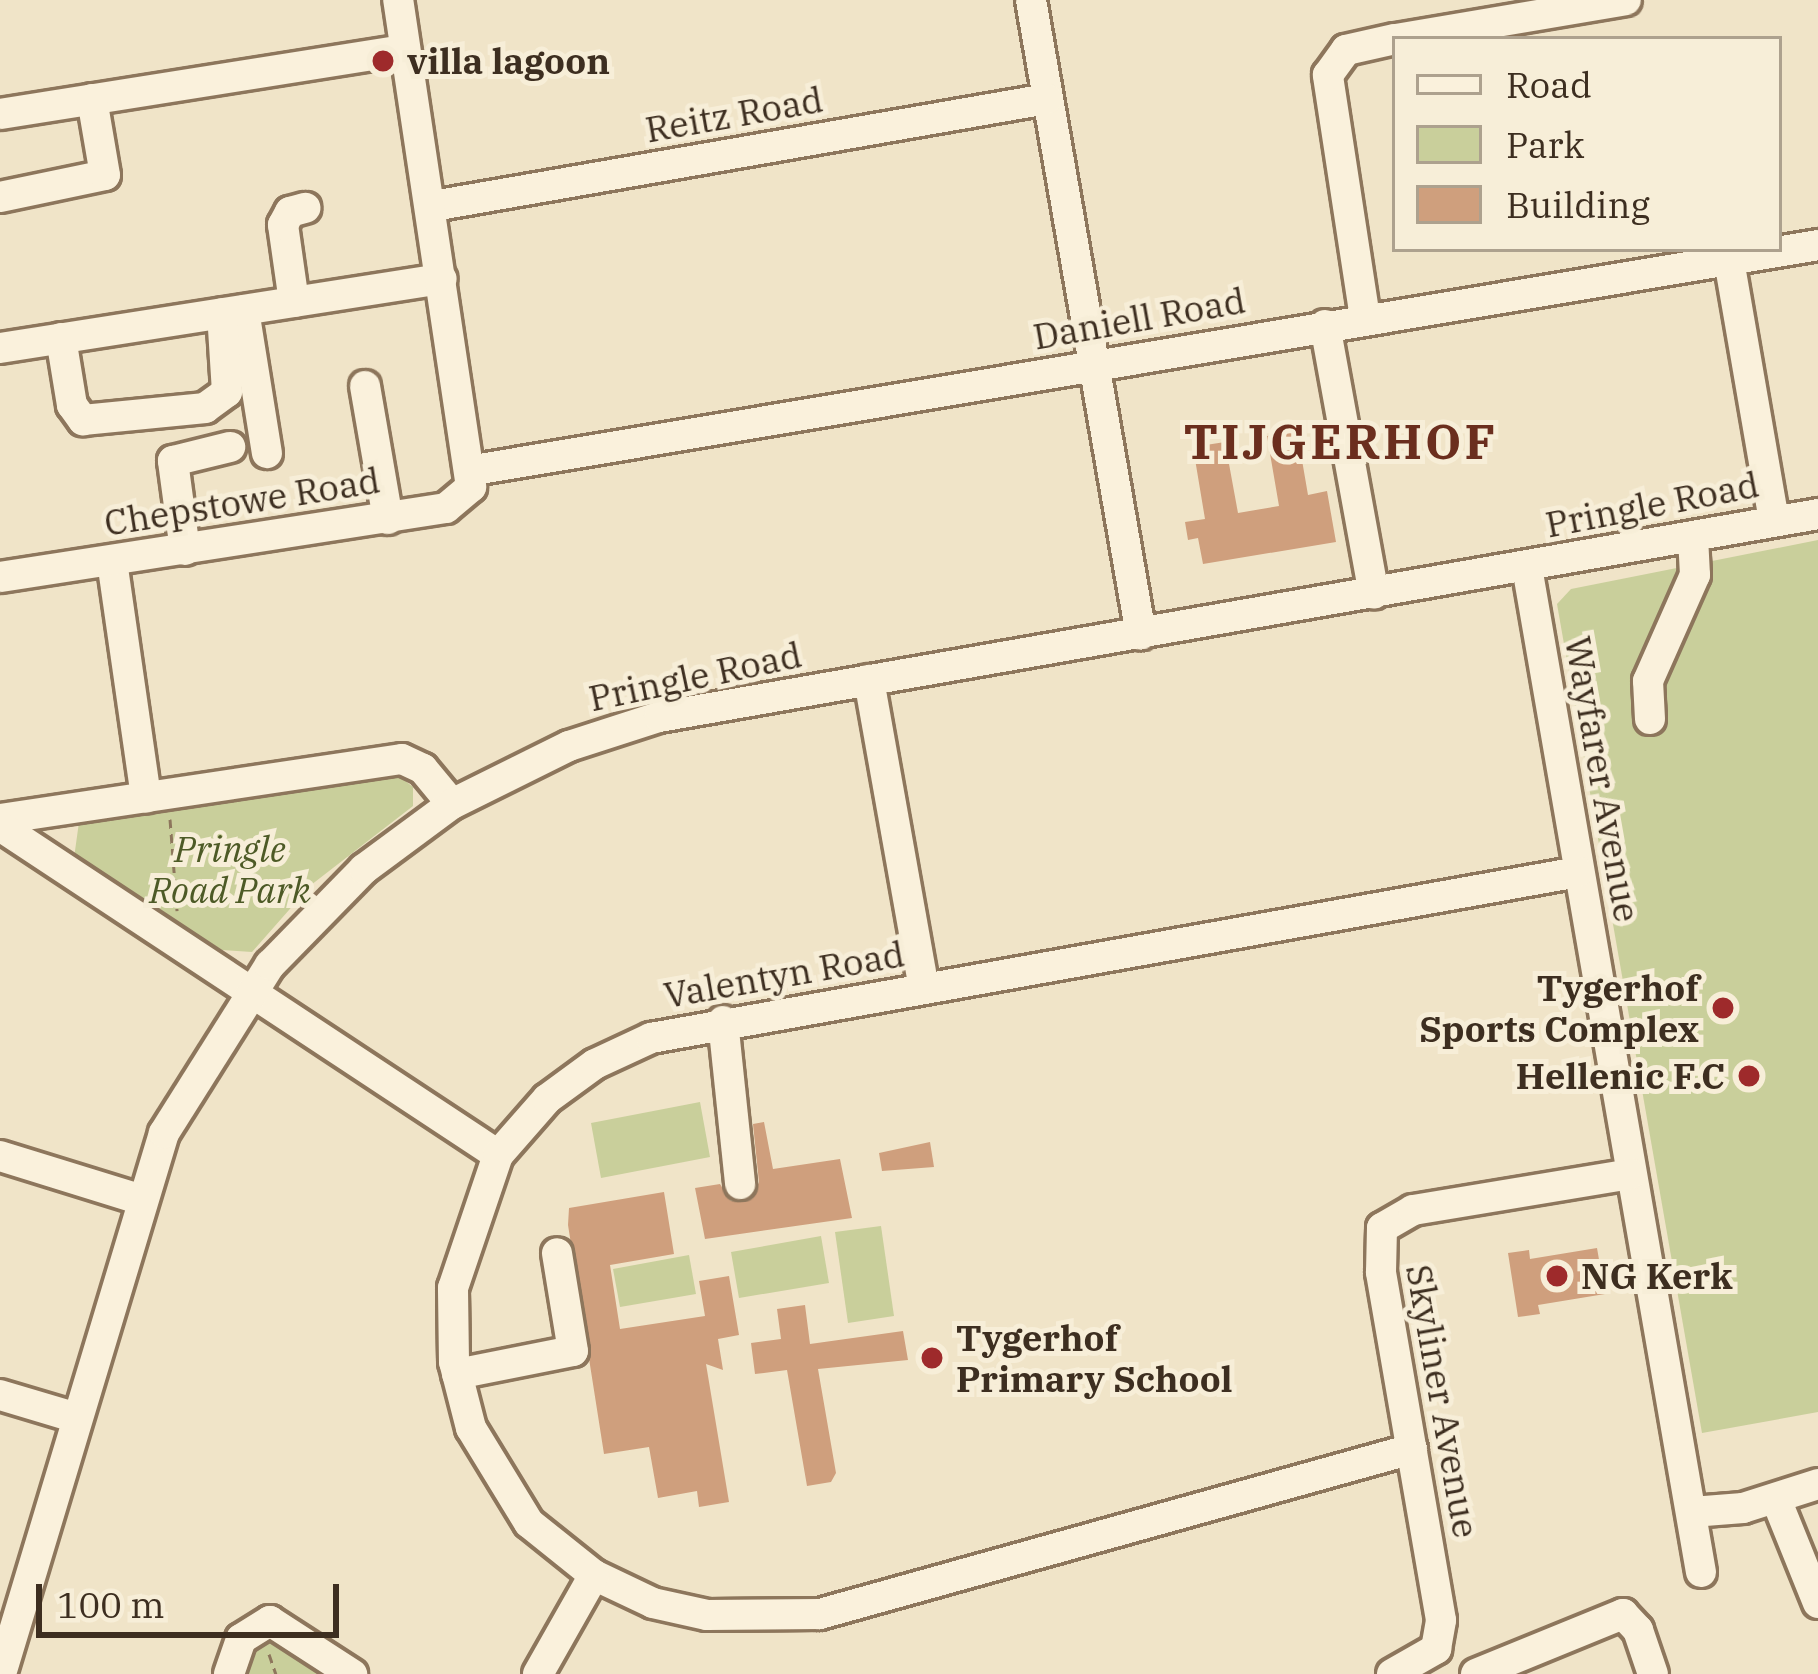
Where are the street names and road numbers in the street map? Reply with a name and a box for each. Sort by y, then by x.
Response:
street label: Reitz Road [642,77,826,151]
street label: Daniell Road [1030,278,1248,358]
street label: Chepstowe Road [101,458,383,544]
street label: Pringle Road [1542,462,1762,546]
street label: Pringle Road [585,632,805,720]
street label: Wayfarer Avenue [1557,633,1649,925]
street label: Valentyn Road [660,932,908,1016]
street label: Skyliner Avenue [1398,1261,1488,1541]

